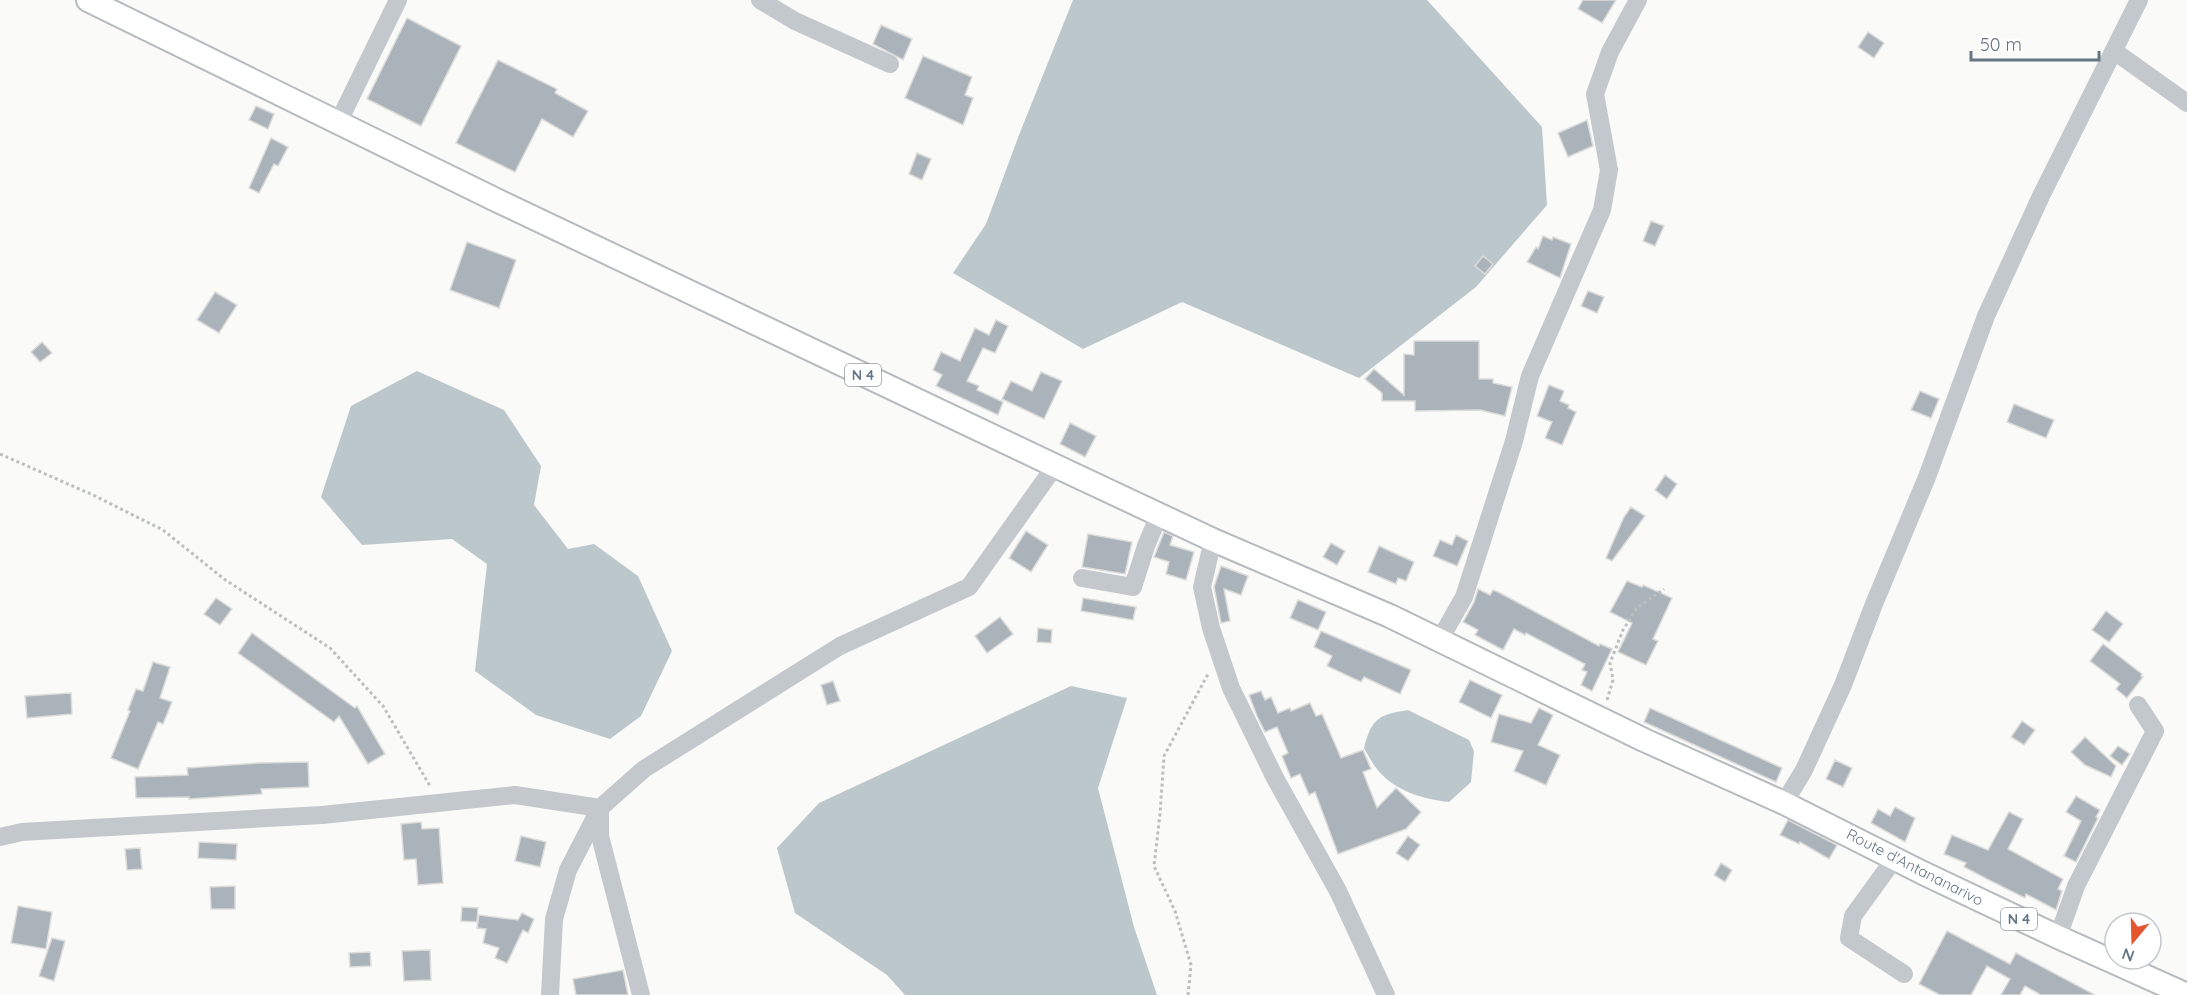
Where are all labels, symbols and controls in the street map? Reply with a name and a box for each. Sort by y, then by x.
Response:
scale bar [1971,24,2098,62]
text: 50 m [1980,33,2022,56]
road number: N 4 [845,364,881,386]
street label: Route d'Antananarivo [1843,824,1987,910]
road number: N 4 [2001,908,2037,930]
north arrow [2103,911,2163,971]
text: N [2119,944,2137,967]

